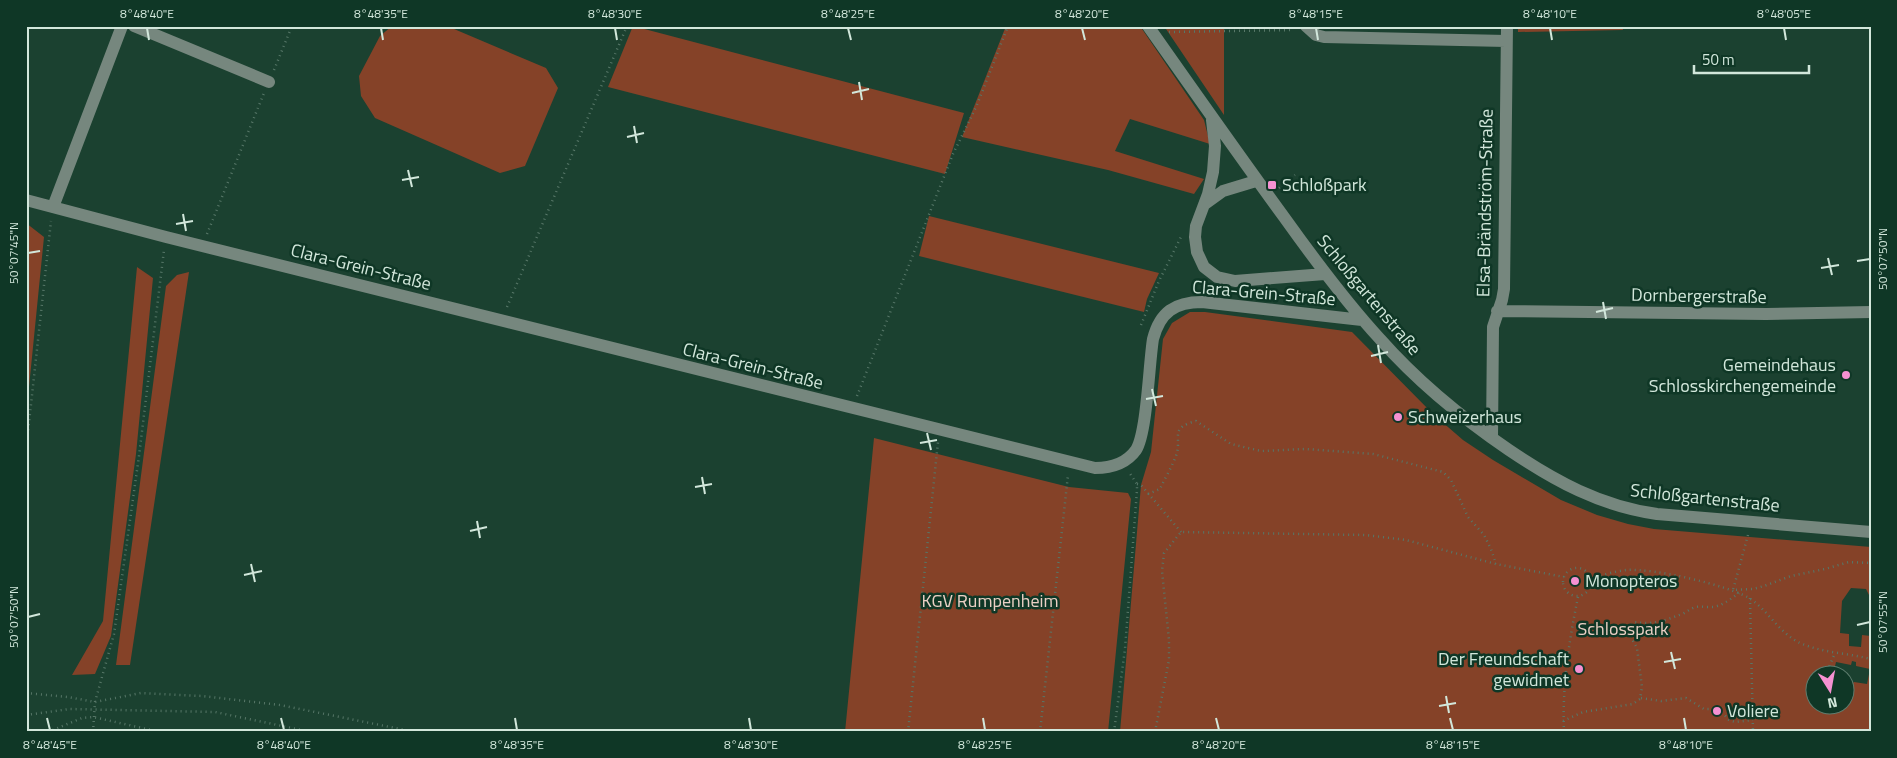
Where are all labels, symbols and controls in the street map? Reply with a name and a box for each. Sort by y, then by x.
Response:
text: 8°48'40"E [120,4,174,23]
text: 8°48'35"E [354,4,408,23]
text: 8°48'30"E [588,4,642,23]
text: 8°48'25"E [821,4,875,23]
text: 8°48'20"E [1055,4,1109,23]
text: 8°48'15"E [1289,4,1343,23]
text: 8°48'10"E [1523,4,1577,23]
text: 8°48'05"E [1757,4,1811,23]
scale bar [1694,42,1810,74]
text: 50 m [1702,48,1735,71]
street label: Elsa-Brändström-Straße [1469,109,1500,297]
place label: Schloßpark [1282,171,1367,198]
marker: Schloßpark [1266,179,1278,191]
text: 50°07'45"N [4,222,23,284]
text: 50°07'50"N [1873,228,1892,290]
street label: Schloßgartenstraße [1311,229,1428,361]
street label: Clara-Grein-Straße [288,236,434,297]
street label: Clara-Grein-Straße [1191,273,1337,312]
street label: Dornbergerstraße [1631,281,1767,310]
street label: Clara-Grein-Straße [680,335,826,396]
place label: Gemeindehaus Schlosskirchengemeinde [1649,351,1836,399]
marker: Gemeindehaus Schlosskirchengemeinde [1840,369,1852,381]
place label: Schweizerhaus [1408,403,1522,430]
marker: Schweizerhaus [1392,411,1404,423]
street label: Schloßgartenstraße [1629,476,1781,519]
place label: Monopteros [1585,567,1677,594]
marker: Monopteros [1569,575,1581,587]
text: 50°07'50"N [4,586,23,648]
park label: KGV Rumpenheim [922,587,1058,614]
text: 50°07'55"N [1873,591,1892,653]
park label: Schlosspark [1577,615,1669,642]
place label: Der Freundschaft gewidmet [1438,645,1570,693]
marker: Der Freundschaft gewidmet [1573,663,1585,675]
north arrow [1804,666,1854,716]
text: N [1826,692,1839,714]
place label: Voliere [1727,697,1779,724]
marker: Voliere [1711,705,1723,717]
text: 8°48'45"E [23,735,77,754]
text: 8°48'40"E [257,735,311,754]
text: 8°48'35"E [490,735,544,754]
text: 8°48'30"E [724,735,778,754]
text: 8°48'25"E [958,735,1012,754]
text: 8°48'20"E [1192,735,1246,754]
text: 8°48'15"E [1426,735,1480,754]
text: 8°48'10"E [1659,735,1713,754]

